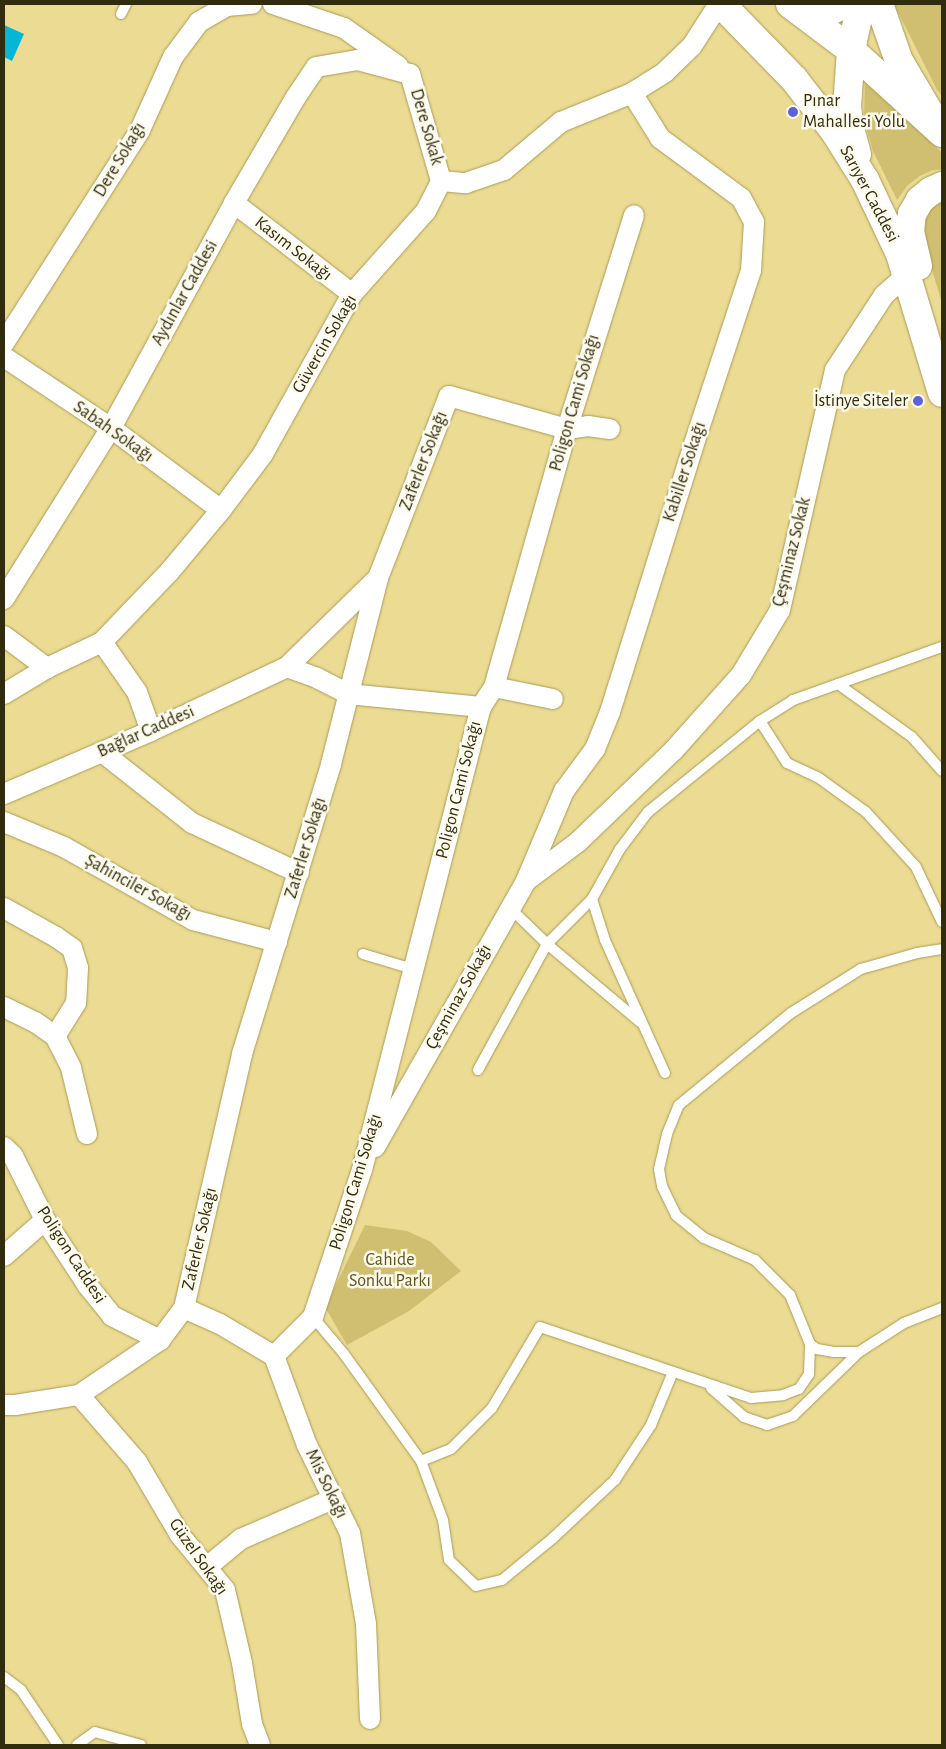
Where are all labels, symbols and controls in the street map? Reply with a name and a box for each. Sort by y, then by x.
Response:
street label: Dere Sokak [405,86,447,168]
place label: Pınar Mahallesi Yolu [803,91,905,134]
marker: Pınar Mahallesi Yolu [787,106,799,118]
street label: Dere Sokağı [89,119,151,201]
street label: Sarıyer Caddesi [834,142,904,246]
street label: Kasım Sokağı [250,212,336,286]
street label: Aydınlar Caddesi [147,236,223,350]
street label: Güvercin Sokağı [288,291,362,397]
street label: Poligon Cami Sokağı [545,332,605,474]
place label: İstinye Siteler [814,390,908,412]
marker: İstinye Siteler [912,395,924,407]
street label: Sabah Sokağı [69,397,157,467]
street label: Zaferler Sokağı [395,408,453,514]
street label: Kabiller Sokağı [659,419,711,525]
street label: Çeşminaz Sokak [768,495,816,609]
street label: Bağlar Caddesi [94,701,198,763]
street label: Poligon Cami Sokağı [431,719,487,861]
street label: Zaferler Sokağı [280,795,332,901]
street label: Şahinciler Sokağı [81,850,195,926]
street label: Çeşminaz Sokağı [421,941,497,1053]
street label: Poligon Cami Sokağı [325,1111,387,1253]
street label: Zaferler Sokağı [178,1186,222,1292]
street label: Poligon Caddesi [32,1202,110,1308]
park label: Cahide Sonku Parkı [349,1250,431,1292]
street label: Mis Sokağı [300,1446,352,1522]
street label: Güzel Sokağı [164,1514,232,1600]

